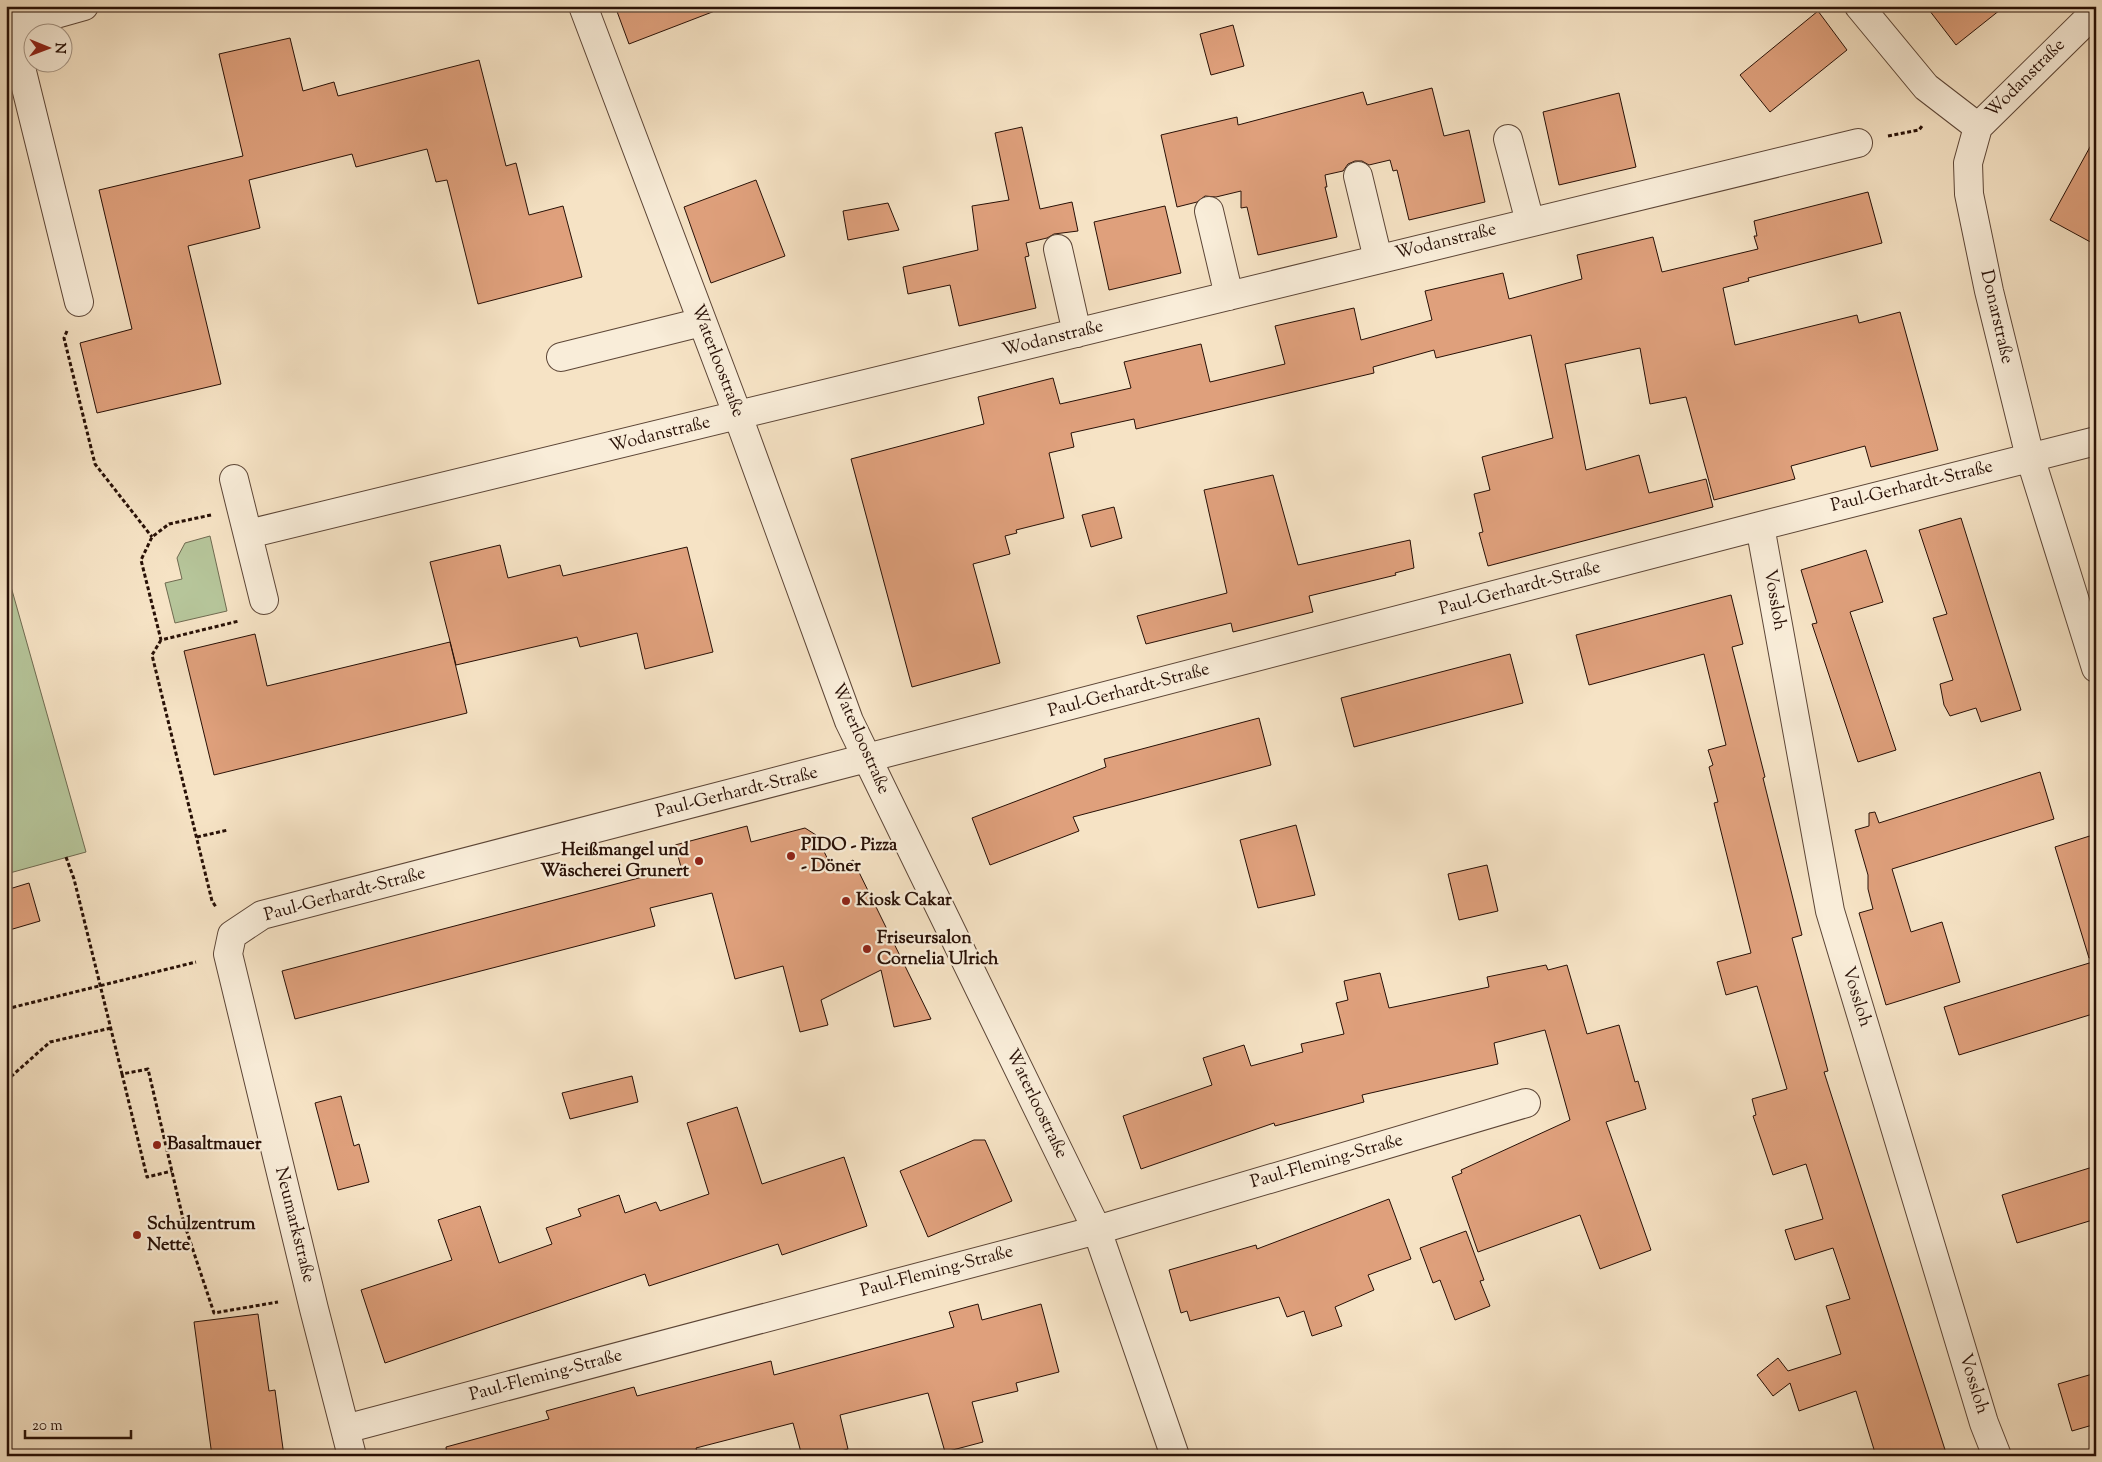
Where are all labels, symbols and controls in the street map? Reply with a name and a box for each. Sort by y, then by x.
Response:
north arrow [22,22,72,72]
street label: Wodanstraße [1980,33,2072,125]
text: N [49,42,69,54]
street label: Wodanstraße [1393,217,1499,267]
street label: Donarstraße [1973,267,2019,367]
street label: Waterloostraße [684,301,750,421]
street label: Wodanstraße [1000,314,1106,364]
street label: Wodanstraße [607,410,713,460]
street label: Paul-Gerhardt-Straße [1828,454,1996,520]
street label: Paul-Gerhardt-Straße [1436,555,1604,623]
street label: Vossloh [1756,567,1792,633]
street label: Paul-Gerhardt-Straße [1045,657,1213,725]
street label: Waterloostraße [824,679,896,799]
street label: Paul-Gerhardt-Straße [653,760,821,826]
place label: PIDO - Pizza - Döner [801,833,898,880]
place label: Heißmangel und Wäscherei Grunert [540,838,690,885]
marker: PIDO - Pizza - Döner [785,850,797,862]
marker: Heißmangel und Wäscherei Grunert [693,855,705,867]
street label: Paul-Gerhardt-Straße [261,861,429,929]
place label: Kiosk Cakar [856,888,952,914]
marker: Kiosk Cakar [840,895,852,907]
place label: Friseursalon Cornelia Ulrich [877,926,999,973]
marker: Friseursalon Cornelia Ulrich [861,943,873,955]
street label: Vossloh [1835,964,1878,1031]
street label: Waterloostraße [998,1045,1074,1163]
street label: Paul-Fleming-Straße [1248,1128,1406,1196]
place label: Basaltmauer [167,1132,262,1158]
marker: Basaltmauer [151,1139,163,1151]
street label: Neumarkstraße [267,1164,321,1286]
place label: Schulzentrum Nette [147,1212,255,1259]
marker: Schulzentrum Nette [131,1229,143,1241]
street label: Paul-Fleming-Straße [858,1239,1016,1305]
street label: Paul-Fleming-Straße [467,1343,625,1409]
street label: Vossloh [1952,1351,1995,1418]
scale bar [25,1407,131,1439]
text: 20 m [32,1416,63,1437]

